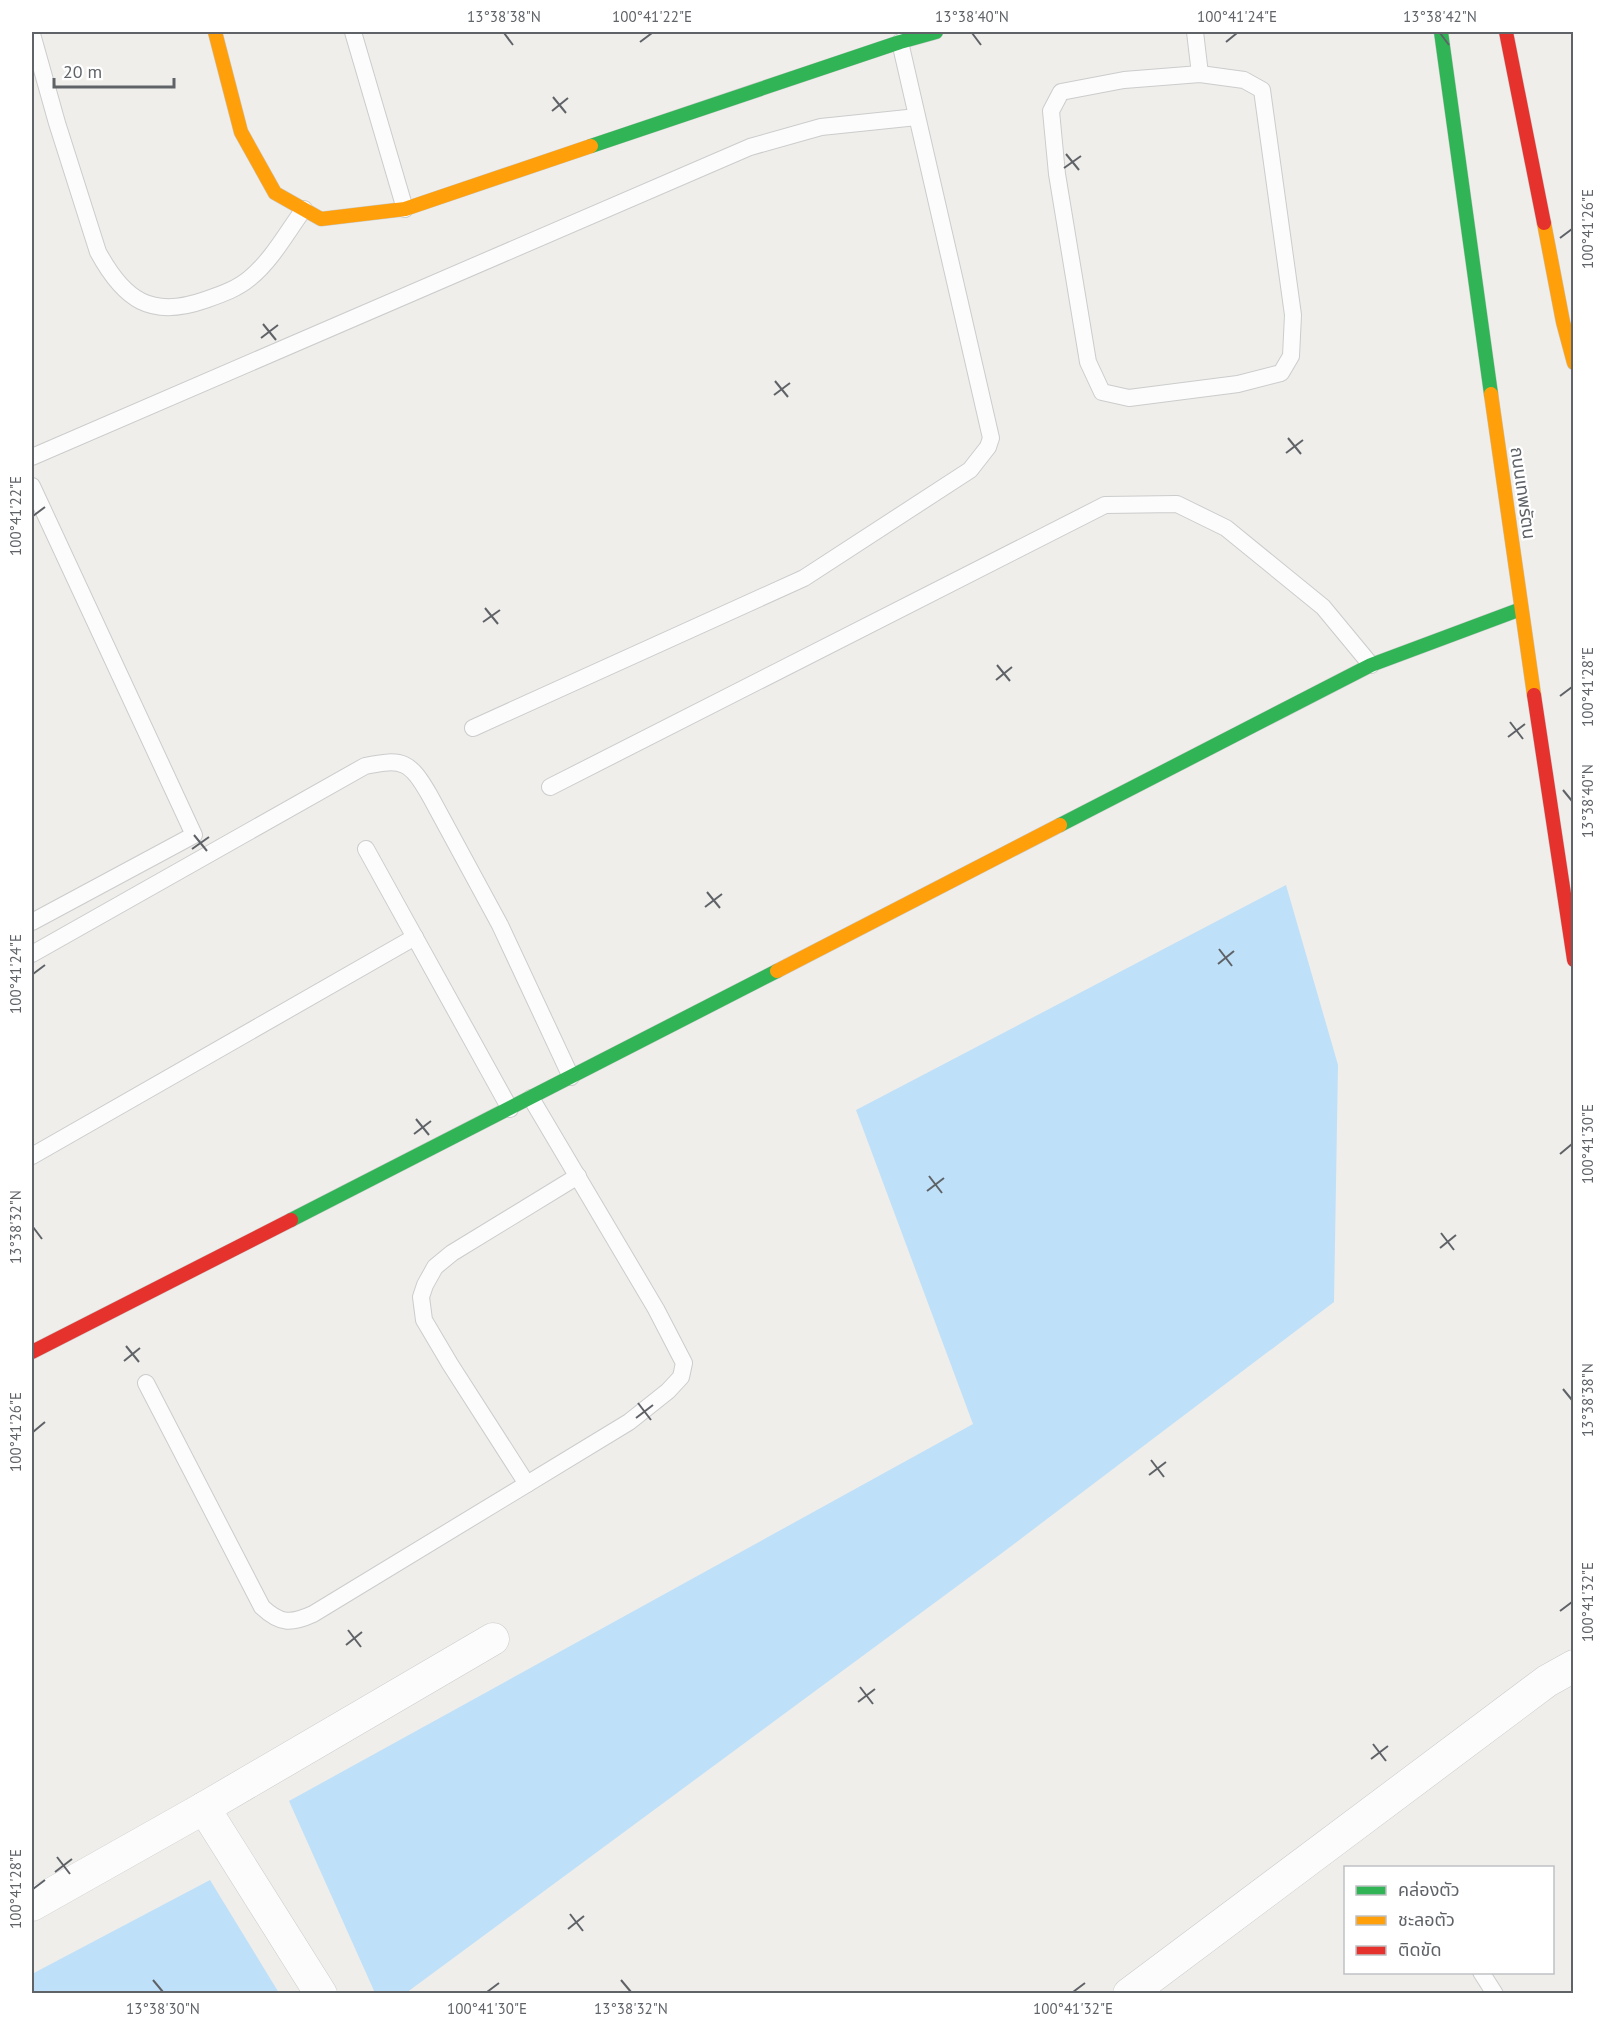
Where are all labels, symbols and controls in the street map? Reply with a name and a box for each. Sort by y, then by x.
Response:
text: 13°38'38"N [467,7,541,26]
text: 100°41'22"E [612,7,692,26]
text: 13°38'40"N [935,7,1009,26]
text: 100°41'24"E [1197,7,1277,26]
text: 13°38'42"N [1403,7,1477,26]
scale bar [54,51,174,89]
text: 20 m [63,60,102,83]
text: 100°41'26"E [1578,189,1597,269]
street label: ถนนเทพรัตน [1506,445,1541,541]
text: 100°41'22"E [6,476,25,556]
text: 100°41'28"E [1578,647,1597,727]
text: 13°38'40"N [1578,764,1597,838]
text: 100°41'24"E [6,934,25,1014]
text: 100°41'30"E [1578,1104,1597,1184]
text: 13°38'32"N [6,1190,25,1264]
text: 13°38'38"N [1578,1363,1597,1437]
text: 100°41'26"E [6,1392,25,1472]
text: 100°41'32"E [1578,1562,1597,1642]
text: 100°41'28"E [6,1849,25,1929]
legend [1344,1866,1554,1974]
text: คล่องตัว [1398,1878,1460,1901]
text: ชะลอตัว [1398,1908,1455,1931]
text: ติดขัด [1398,1938,1441,1961]
text: 13°38'30"N [126,1999,200,2018]
text: 100°41'30"E [447,1999,527,2018]
text: 13°38'32"N [594,1999,668,2018]
text: 100°41'32"E [1033,1999,1113,2018]

